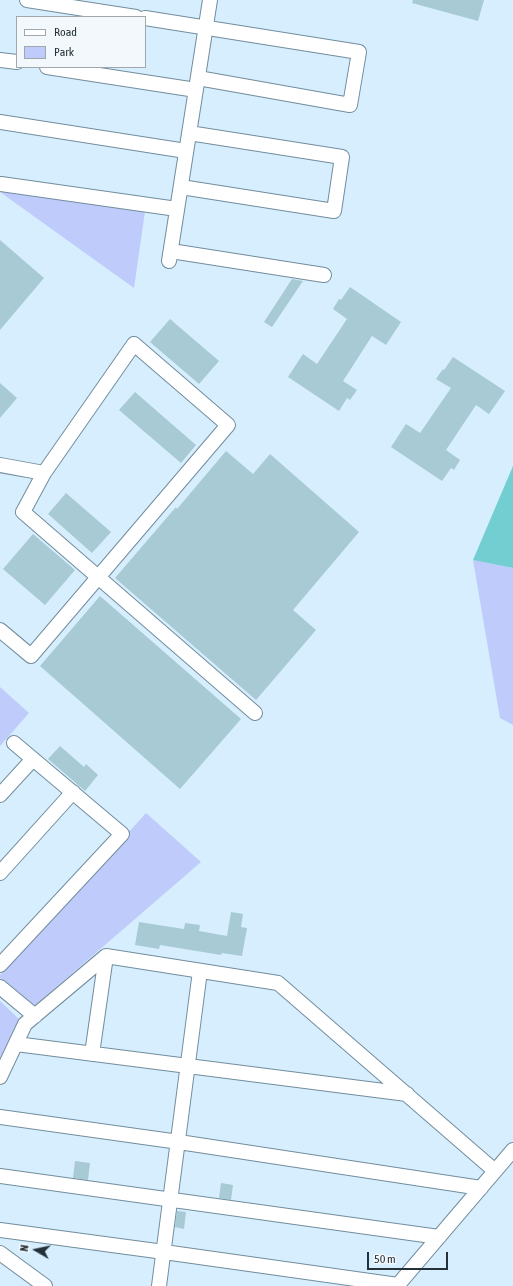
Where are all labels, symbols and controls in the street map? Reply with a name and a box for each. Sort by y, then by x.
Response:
legend [16,16,146,68]
text: Road [54,25,77,39]
text: Park [54,45,74,59]
north arrow [16,1230,56,1270]
text: N [18,1244,31,1252]
scale bar [369,1244,450,1270]
text: 50 m [374,1252,396,1266]

